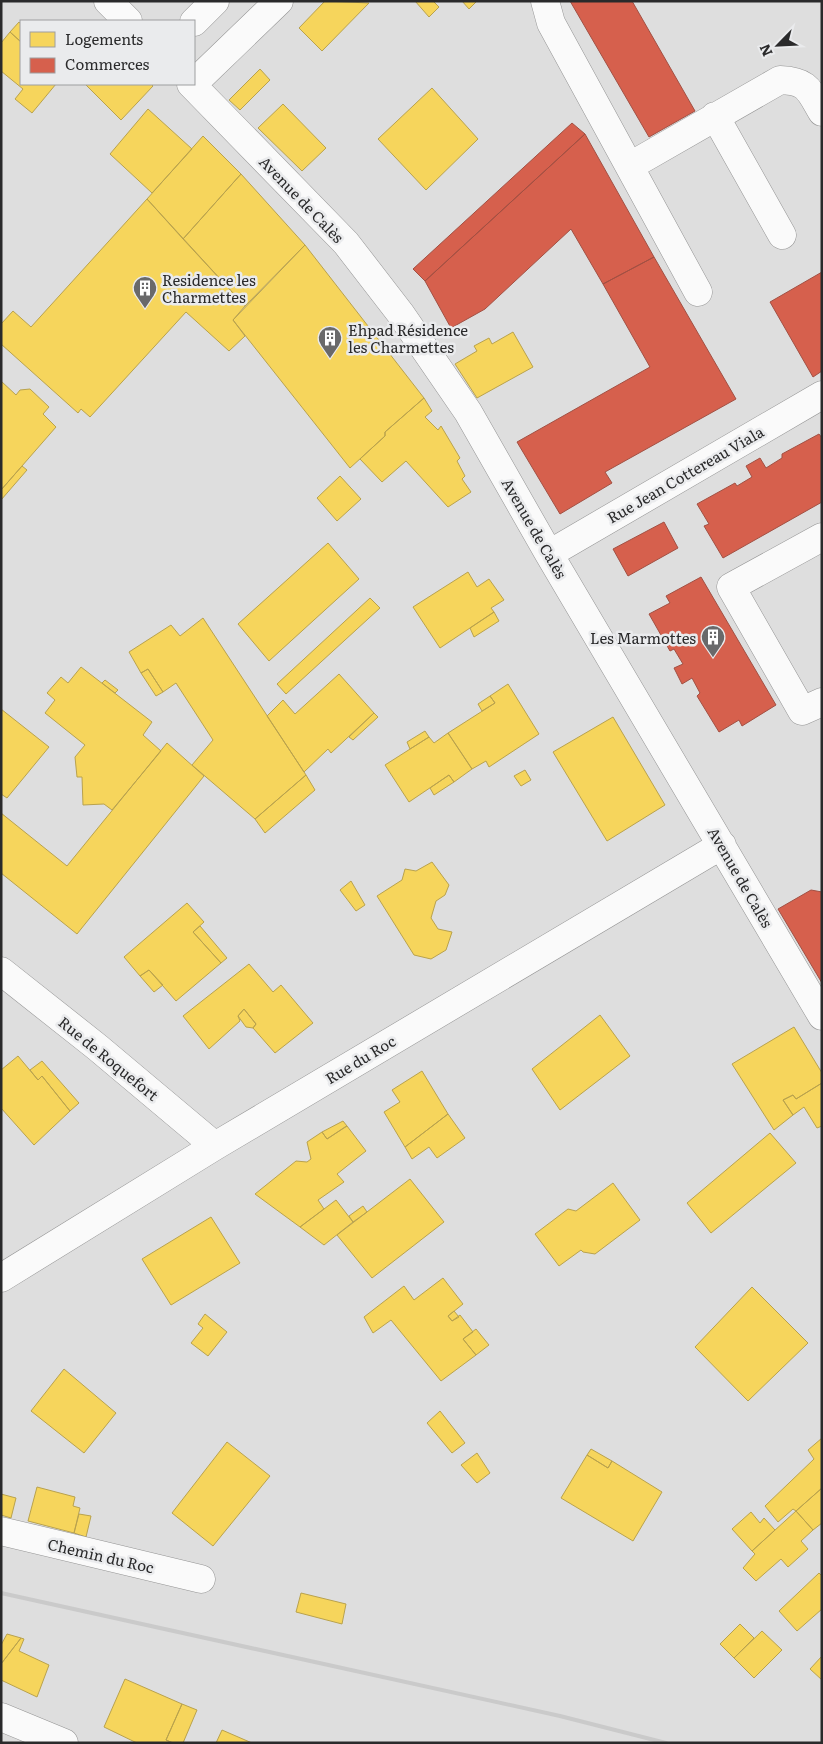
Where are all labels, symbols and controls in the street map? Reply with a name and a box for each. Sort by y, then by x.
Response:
legend [20,20,195,85]
north arrow [753,20,803,70]
text: Logements [65,27,143,50]
text: N [754,41,777,60]
text: Commerces [65,52,150,75]
street label: Avenue de Calès [254,150,350,248]
place label: Residence les Charmettes [162,268,256,308]
building icon: Residence les Charmettes [132,275,158,309]
place label: Ehpad Résidence les Charmettes [348,318,468,358]
building icon: Ehpad Résidence les Charmettes [317,325,343,359]
street label: Rue Jean Cottereau Viala [602,419,768,528]
street label: Avenue de Calès [497,473,573,583]
building icon: Les Marmottes [700,624,726,658]
place label: Les Marmottes [590,626,696,649]
street label: Avenue de Calès [703,822,779,932]
street label: Rue de Roquefort [54,1010,164,1106]
street label: Rue du Roc [320,1029,400,1089]
street label: Chemin du Roc [46,1532,157,1579]

